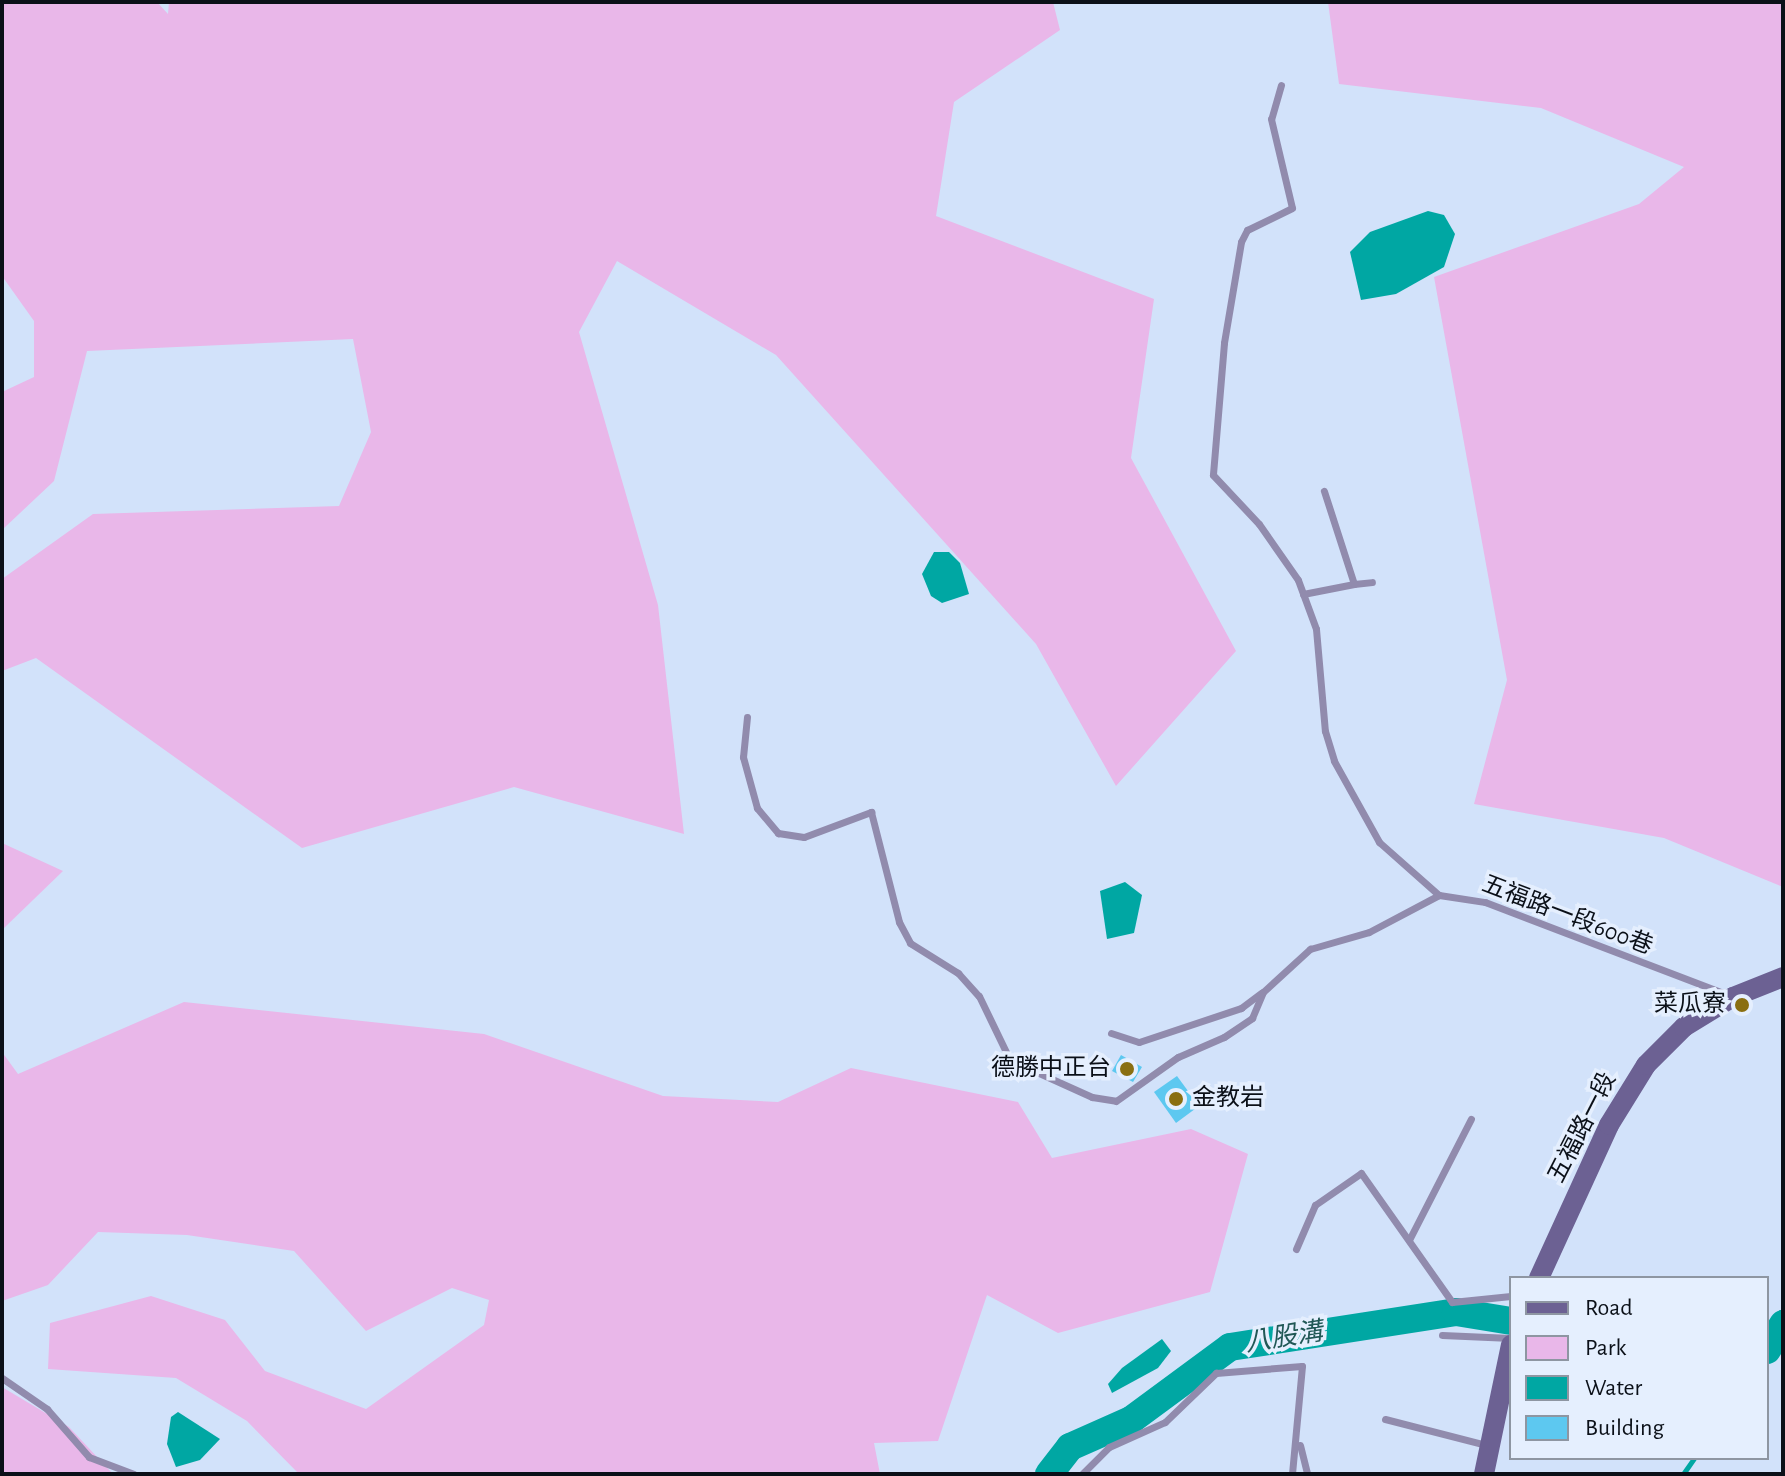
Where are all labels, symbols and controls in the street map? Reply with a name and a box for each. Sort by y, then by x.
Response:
street label: 五福路一段600巷 [1478,870,1656,962]
place label: 菜瓜寮 [1654,991,1726,1019]
marker: 菜瓜寮 [1733,996,1751,1014]
place label: 德勝中正台 [991,1055,1111,1083]
marker: 德勝中正台 [1118,1060,1136,1078]
street label: 五福路一段 [1543,1068,1623,1188]
place label: 金教岩 [1192,1085,1264,1113]
marker: 金教岩 [1167,1090,1185,1108]
legend [1509,1276,1769,1460]
text: Road [1585,1296,1633,1320]
water label: 八股溝 [1243,1316,1325,1360]
text: Park [1585,1336,1626,1360]
text: Water [1585,1376,1642,1400]
text: Building [1585,1416,1664,1440]

